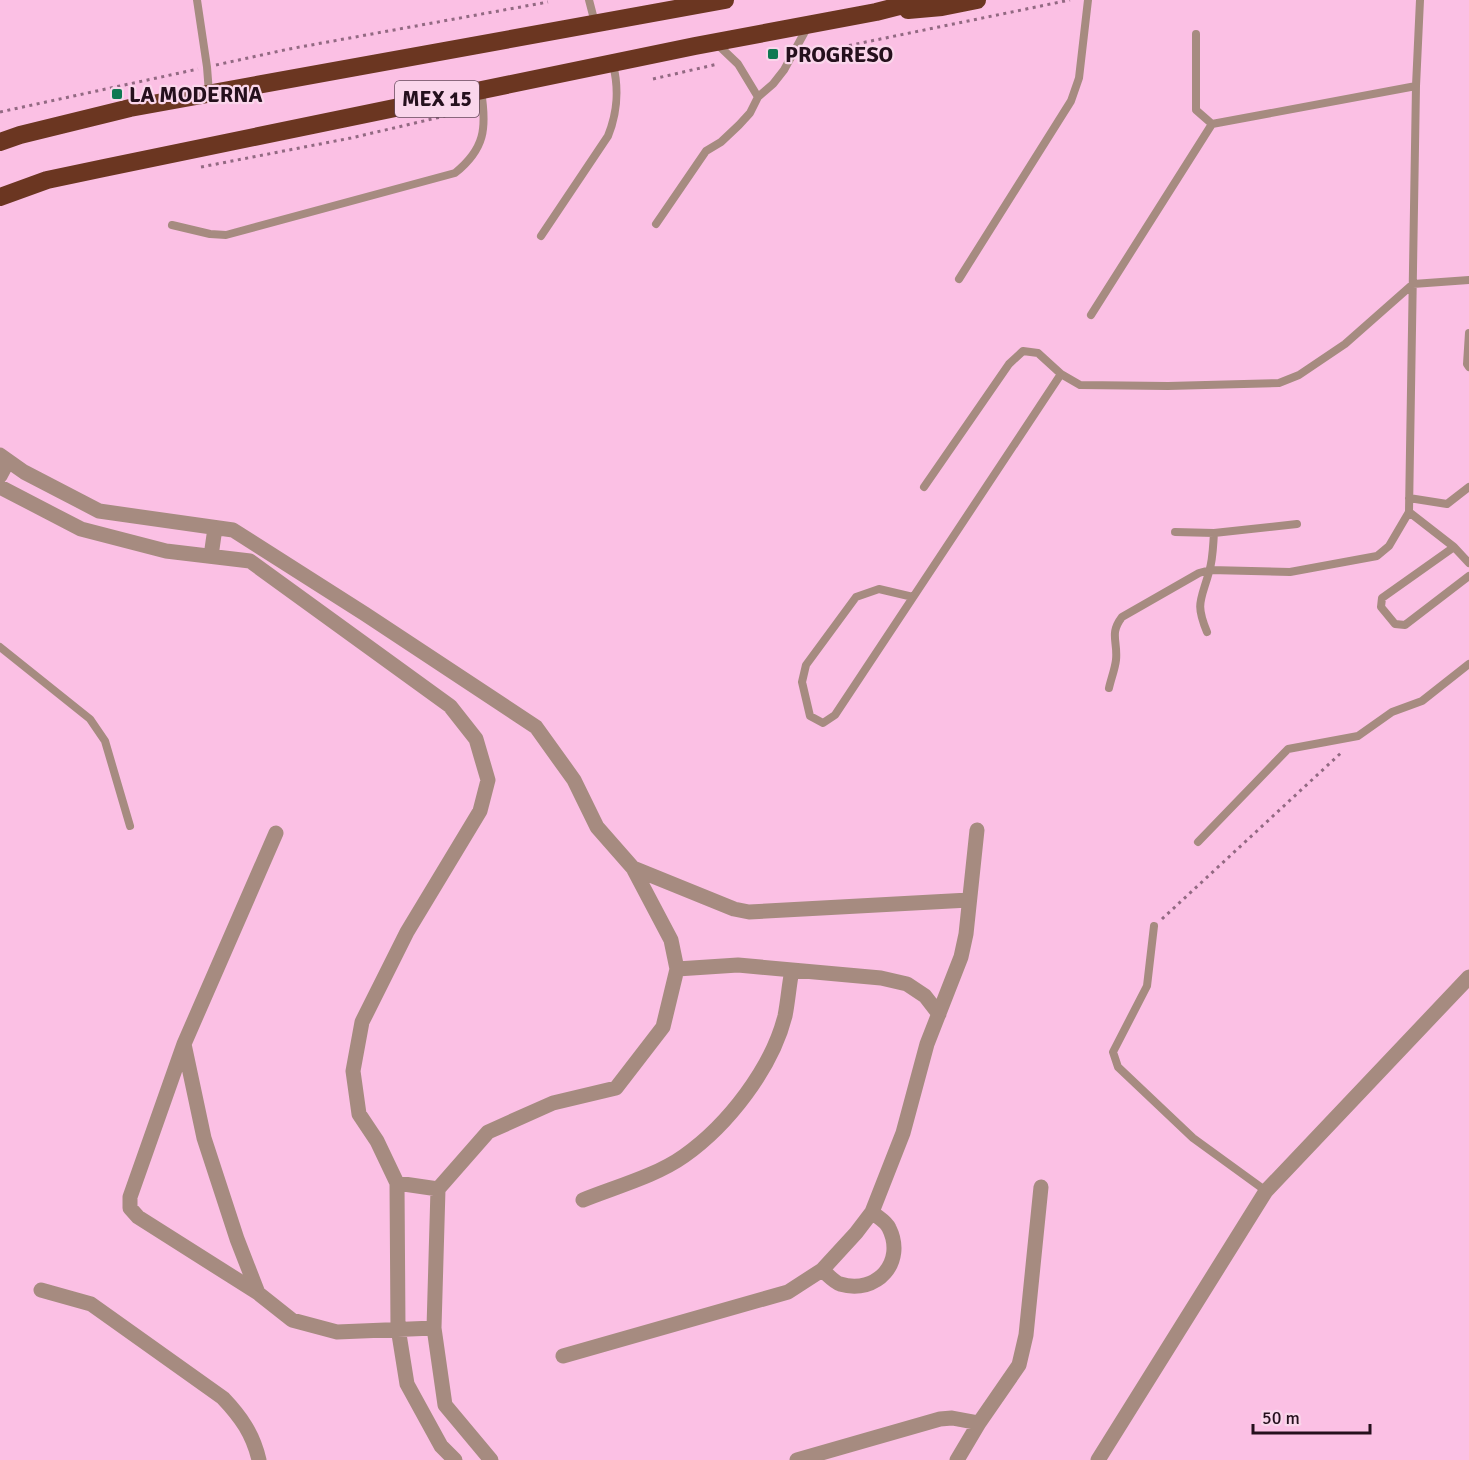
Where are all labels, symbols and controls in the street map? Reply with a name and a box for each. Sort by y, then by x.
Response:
place label: PROGRESO [785,41,893,68]
marker: PROGRESO [766,47,780,61]
place label: LA MODERNA [129,81,263,108]
road number: MEX 15 [395,81,479,117]
marker: LA MODERNA [110,87,124,101]
scale bar [1253,1397,1370,1435]
text: 50 m [1262,1407,1300,1429]

